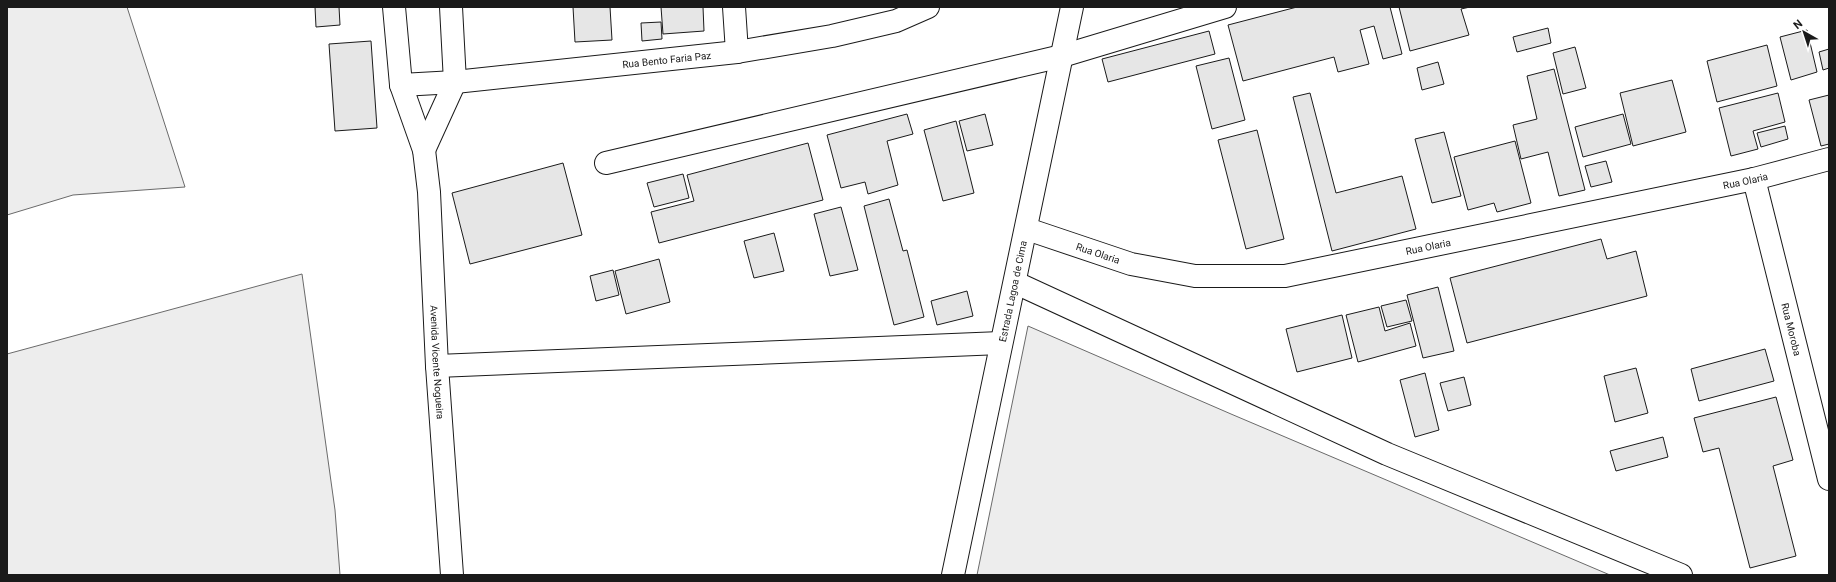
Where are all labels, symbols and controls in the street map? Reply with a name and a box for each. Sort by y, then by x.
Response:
north arrow [1784,12,1824,52]
text: N [1791,17,1805,32]
street label: Rua Bento Faria Paz [622,50,712,70]
street label: Rua Olaria [1722,171,1769,191]
street label: Rua Olaria [1405,237,1452,257]
street label: Estrada Lagoa de Cima [997,240,1029,343]
street label: Rua Olaria [1075,241,1121,266]
street label: Rua Moroba [1779,302,1803,357]
street label: Avenida Vicente Nogueira [428,305,446,420]

